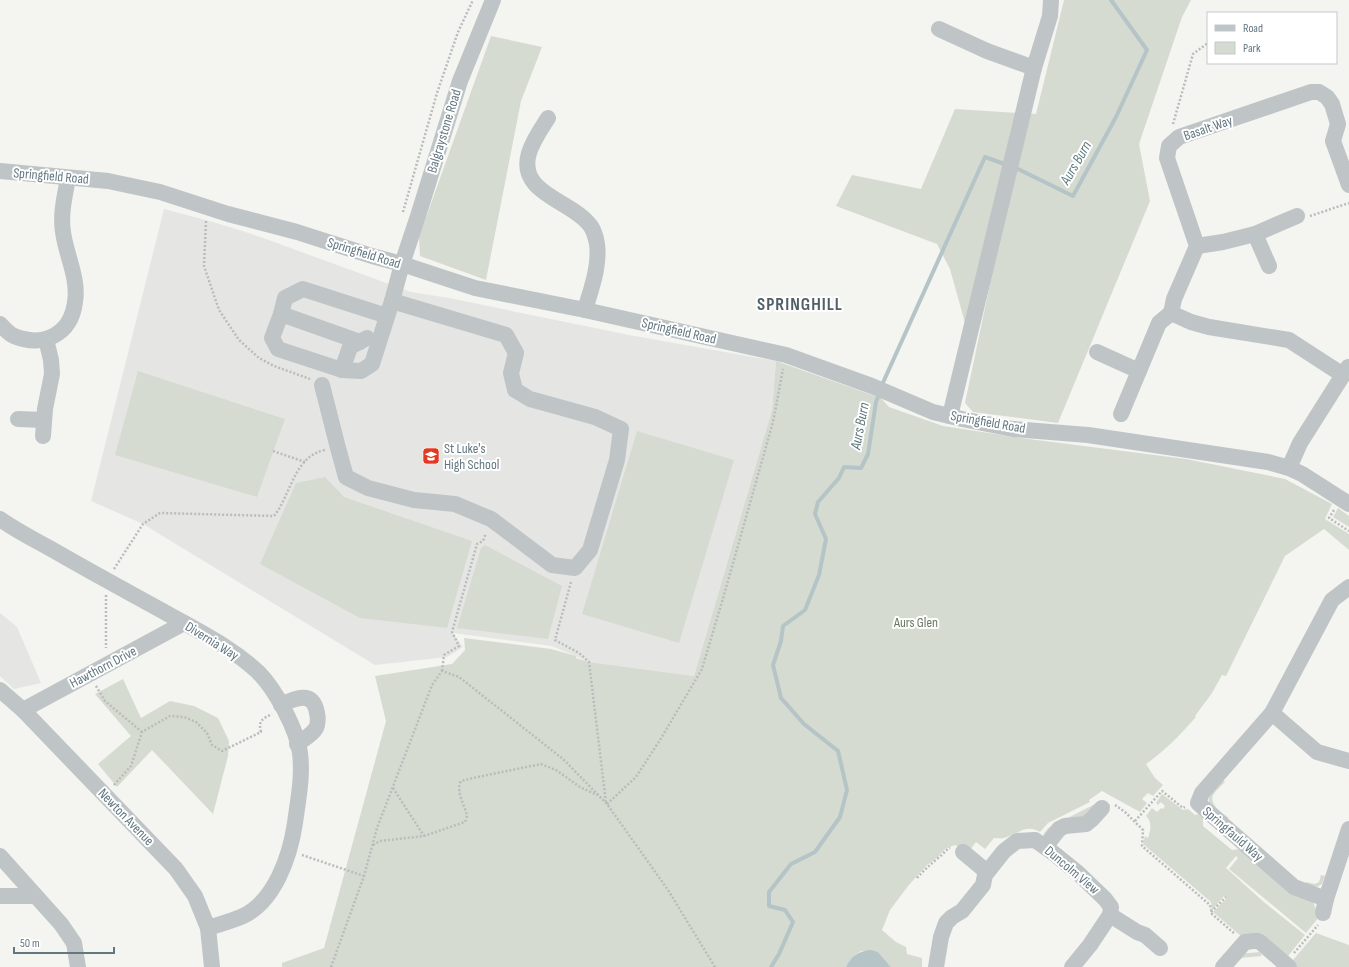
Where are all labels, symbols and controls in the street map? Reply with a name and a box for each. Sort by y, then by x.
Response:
legend [1207,12,1337,64]
text: Road [1243,21,1263,36]
text: Park [1243,41,1261,56]
street label: Balgraystone Road [423,87,465,175]
street label: Basalt Way [1181,112,1235,144]
water label: Aurs Burn [1055,138,1096,189]
street label: Springfield Road [13,164,90,188]
street label: Springfield Road [325,234,403,272]
district label: SPRINGHILL [757,294,843,315]
street label: Springfield Road [640,314,718,348]
water label: Aurs Burn [846,401,874,452]
street label: Springfield Road [949,407,1027,437]
place label: St Luke's High School [444,440,499,473]
school or university icon: St Luke's High School [421,446,441,466]
park label: Aurs Glen [893,614,938,631]
street label: Divernia Way [182,618,242,664]
street label: Hawthorn Drive [67,642,139,692]
street label: Newton Avenue [95,785,157,849]
street label: Springfauld Way [1199,803,1267,865]
street label: Duncolm View [1041,842,1103,898]
scale bar [14,929,114,955]
text: 50 m [20,936,40,951]

